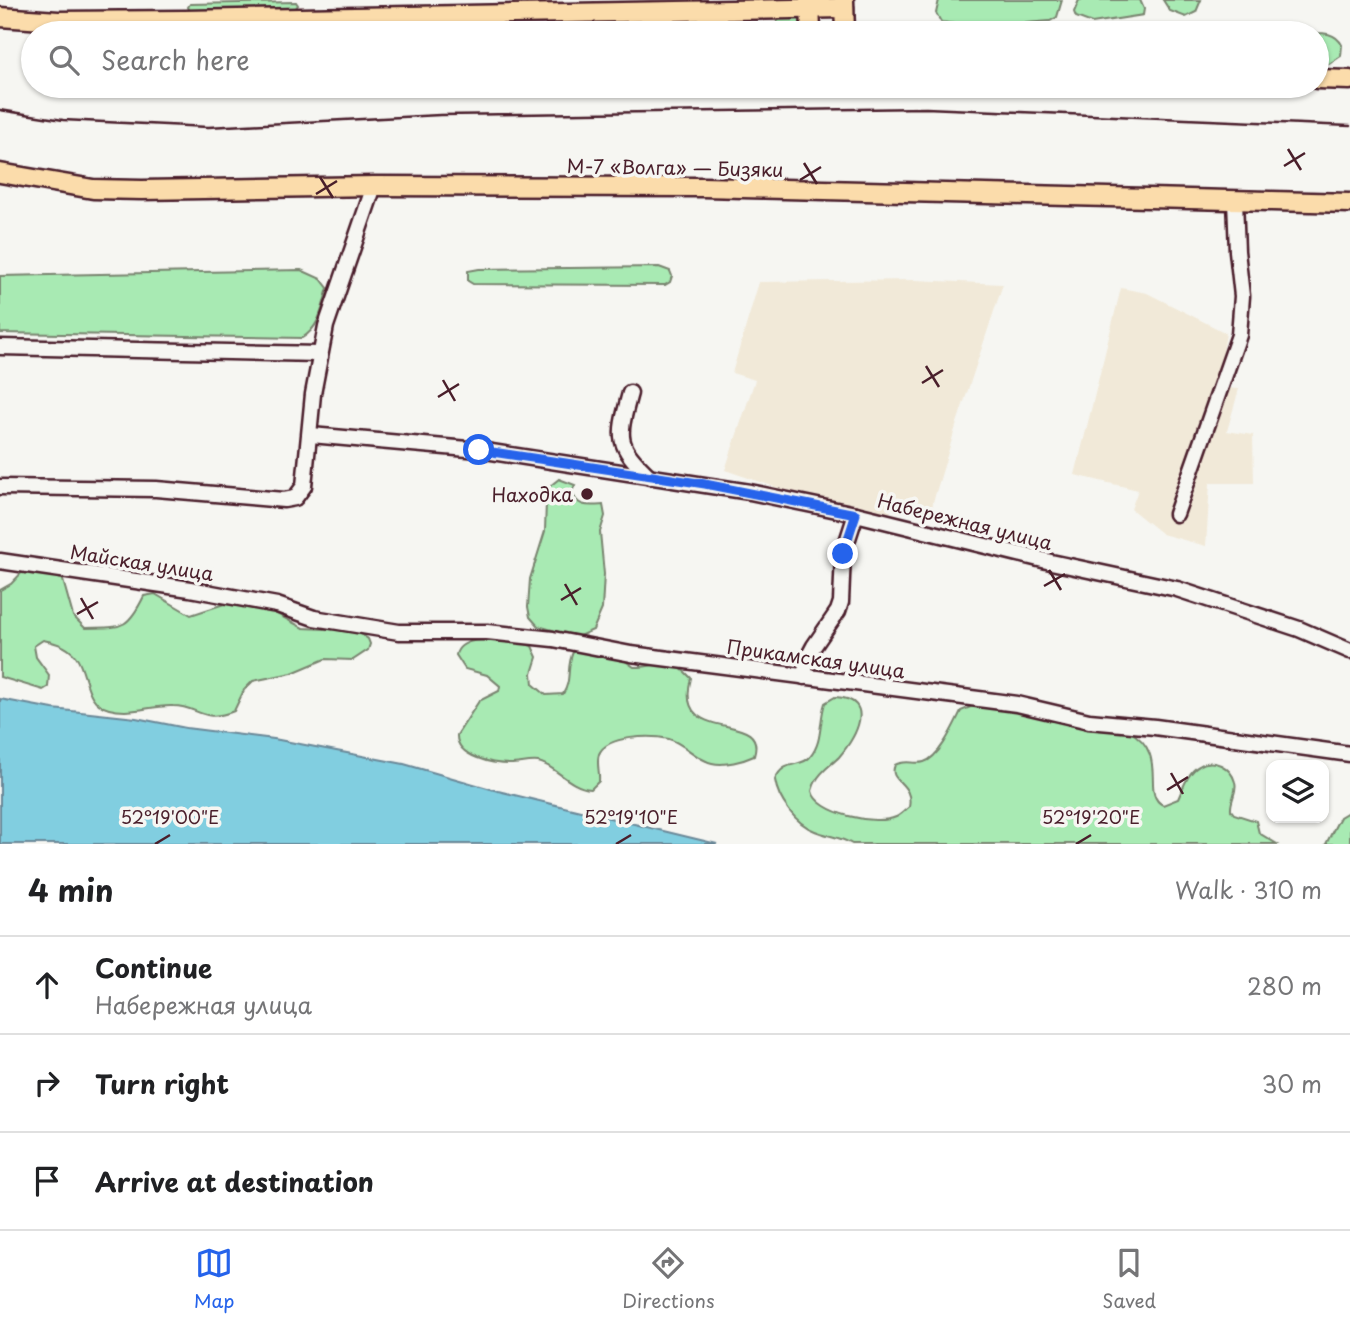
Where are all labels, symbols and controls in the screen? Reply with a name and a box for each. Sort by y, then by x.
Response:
search box [21,21,1329,98]
text: Search here [101,40,250,79]
icon: search [45,41,83,79]
street label: М-7 «Волга» — Бизяки [566,151,784,183]
route start [463,434,494,465]
place label: Находка [492,480,573,508]
marker: Находка [579,486,595,502]
street label: Набережная улица [875,486,1055,556]
street label: Майская улица [68,537,216,587]
route end [827,538,858,569]
street label: Прикамская улица [725,632,907,684]
map controls [1266,760,1329,823]
button: layers [1266,760,1329,823]
text: 52°19'00"E [121,803,219,830]
text: 52°19'10"E [584,803,678,830]
text: 52°19'20"E [1042,803,1140,830]
text: 4 min [28,867,114,912]
text: Walk · 310 m [1175,872,1322,907]
text: Continue [95,948,212,987]
icon: ahead [28,966,66,1004]
text: 280 m [1247,968,1322,1003]
text: Набережная улица [95,987,312,1022]
icon: right [28,1064,66,1102]
text: Turn right [95,1064,229,1103]
text: 30 m [1261,1066,1322,1101]
icon: arrive [28,1162,66,1200]
text: Arrive at destination [95,1162,374,1201]
tab: Map [194,1244,234,1314]
tab: Directions [622,1244,715,1314]
tab: Saved [1102,1244,1156,1314]

